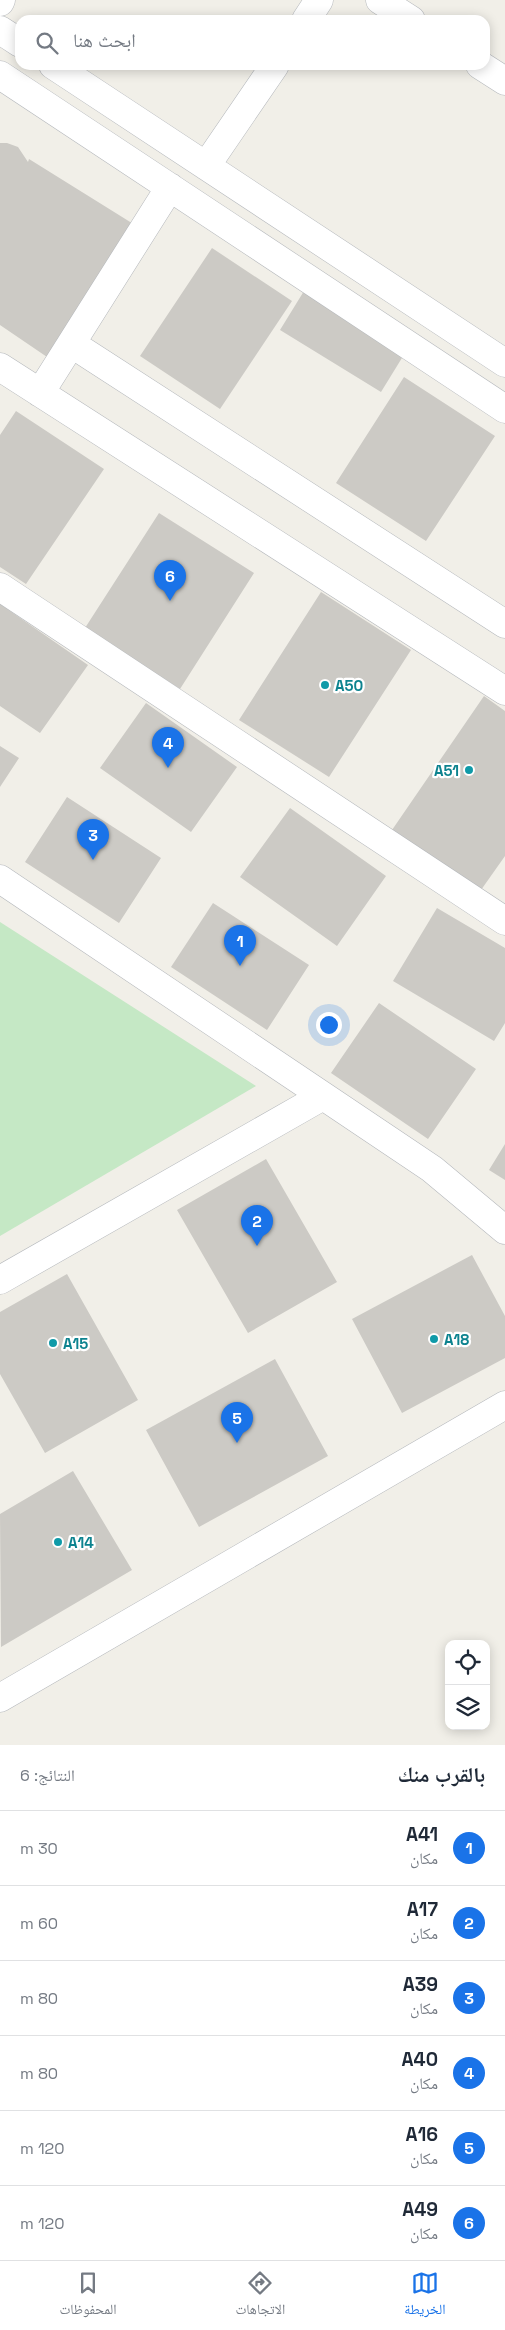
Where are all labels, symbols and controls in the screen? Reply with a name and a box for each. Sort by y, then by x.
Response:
search box [15,15,490,70]
text: ابحث هنا [73,28,136,53]
icon: search [33,29,61,57]
pin: 6 [154,560,186,601]
place label: A50 [335,676,363,695]
marker: A50 [319,679,331,691]
pin: 4 [152,727,184,768]
place label: A51 [434,761,459,780]
marker: A51 [463,764,475,776]
pin: 3 [77,819,109,860]
pin: 1 [224,925,256,966]
your location [316,1012,342,1038]
pin: 2 [241,1205,273,1246]
place label: A18 [444,1330,469,1349]
marker: A18 [428,1333,440,1345]
place label: A15 [63,1334,88,1353]
marker: A15 [47,1337,59,1349]
pin: 5 [221,1402,253,1443]
place label: A14 [68,1533,94,1552]
marker: A14 [52,1536,64,1548]
map controls [445,1640,490,1730]
button: locate [445,1640,490,1685]
button: layers [445,1685,490,1730]
text: بالقرب منك [398,1761,485,1788]
text: النتائج: 6 [20,1765,75,1786]
text: A41 [406,1822,438,1847]
text: 30 m [20,1838,58,1859]
text: 1 [465,1838,473,1859]
text: مكان [410,1848,438,1869]
text: A17 [407,1897,438,1922]
text: 60 m [20,1913,58,1934]
text: 2 [464,1913,474,1934]
text: مكان [410,1923,438,1944]
text: A39 [403,1972,438,1997]
text: 80 m [20,1988,58,2009]
text: 3 [464,1988,474,2009]
text: مكان [410,1998,438,2019]
text: A40 [402,2047,438,2072]
text: 80 m [20,2063,58,2084]
text: 4 [464,2063,474,2084]
text: مكان [410,2073,438,2094]
text: A16 [406,2122,438,2147]
text: 120 m [20,2138,64,2159]
text: 5 [464,2138,474,2159]
text: مكان [410,2148,438,2169]
text: A49 [402,2197,438,2222]
text: 120 m [20,2213,64,2234]
text: 6 [464,2213,474,2234]
text: مكان [410,2223,438,2244]
tab: المحفوظات [60,2269,116,2323]
tab: الاتجاهات [236,2269,285,2323]
tab: الخريطة [404,2269,445,2323]

